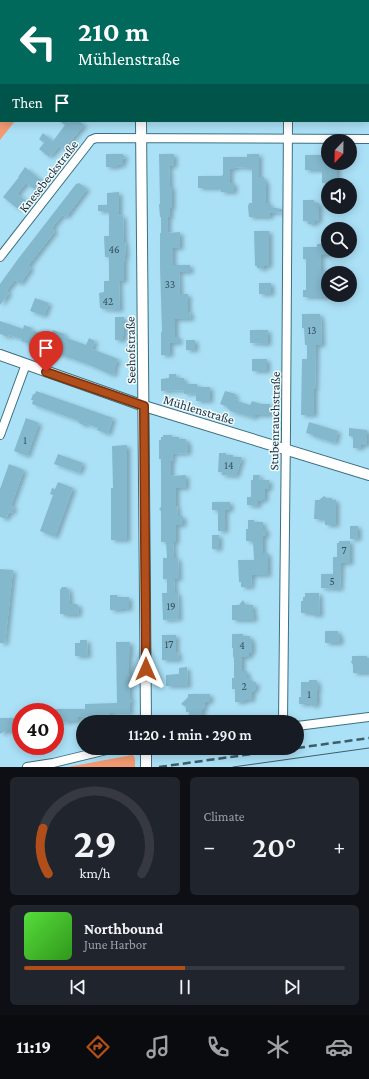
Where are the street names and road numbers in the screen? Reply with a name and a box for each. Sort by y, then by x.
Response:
street label: Knesebeckstraße [16,137,81,215]
street label: Seehofstraße [122,316,139,384]
street label: Stubenrauchstraße [266,371,283,471]
street label: Mühlenstraße [162,392,236,427]

